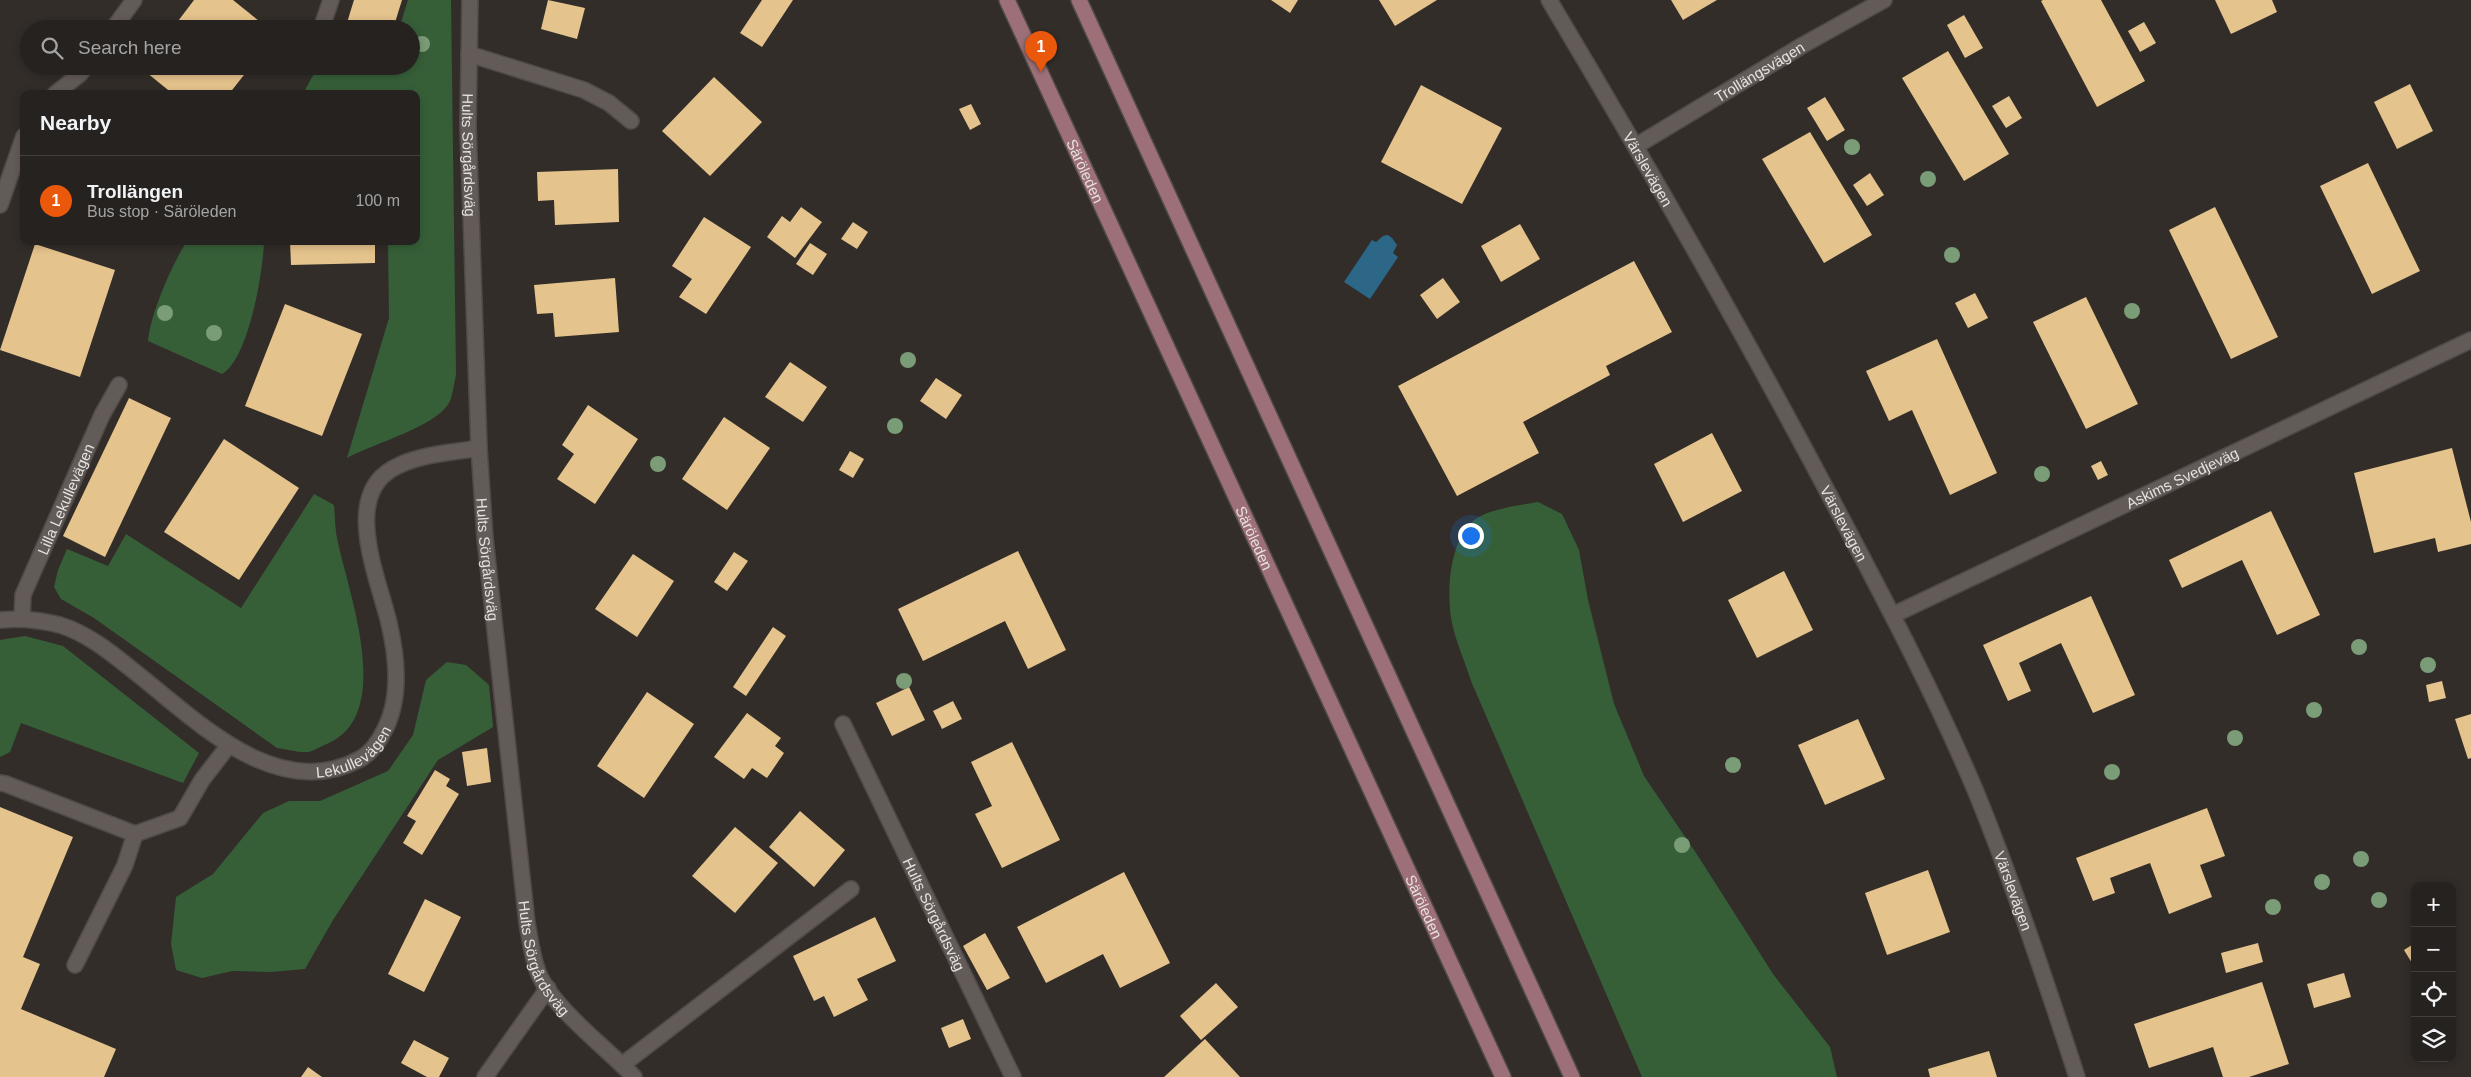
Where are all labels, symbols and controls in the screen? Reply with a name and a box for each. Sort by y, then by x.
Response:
search box [20,20,420,75]
pin: 1 [1025,31,1057,72]
icon: search [38,34,66,62]
text: Search here [78,37,182,58]
street label: Trollängsvägen [1711,38,1807,105]
street label: Hults Sörgårdsväg [459,93,480,217]
text: Nearby [40,111,111,134]
street label: Värslevägen [1620,129,1677,209]
street label: Säröleden [1064,136,1108,205]
text: Trollängen [87,181,183,202]
text: 1 [52,192,60,209]
text: 100 m [356,192,400,209]
text: Bus stop · Säröleden [87,203,236,220]
street label: Lilla Lekullevägen [33,441,97,557]
street label: Askims Svedjeväg [2123,444,2241,512]
street label: Värslevägen [1817,482,1871,564]
street label: Hults Sörgårdsväg [474,497,502,622]
street label: Säröleden [1233,503,1277,572]
your location [1458,523,1484,549]
street label: Lekullevägen [315,723,394,780]
street label: Värslevägen [1991,849,2036,933]
street label: Hults Sörgårdsväg [900,855,969,973]
street label: Säröleden [1402,872,1447,941]
map controls [2411,882,2456,1062]
button: + [2411,882,2456,927]
street label: Hults Sörgårdsväg [516,900,573,1019]
button: − [2411,927,2456,972]
button: locate [2411,972,2456,1017]
button: layers [2411,1017,2456,1062]

